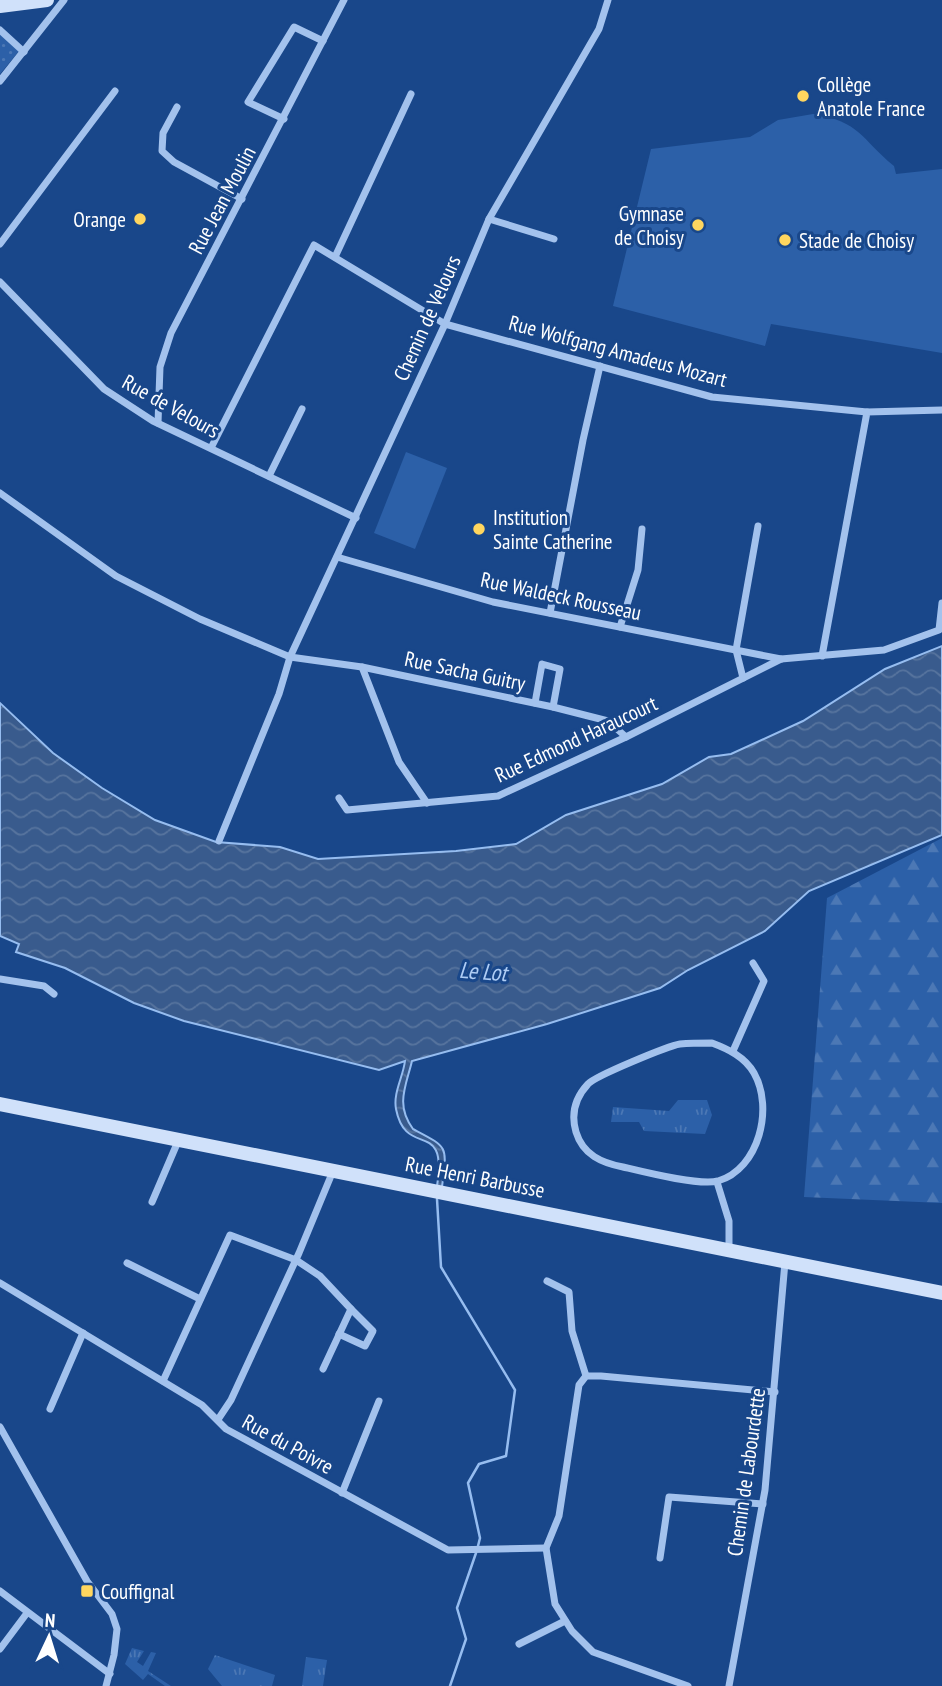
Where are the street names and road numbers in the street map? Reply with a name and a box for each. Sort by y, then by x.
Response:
street label: Rue Jean Moulin [182,141,262,259]
street label: Chemin de Velours [387,251,467,385]
street label: Rue Wolfgang Amadeus Mozart [506,309,730,393]
street label: Rue de Velours [118,368,224,444]
street label: Rue Waldeck Rousseau [478,566,644,626]
street label: Rue Sacha Guitry [402,645,528,697]
street label: Rue Edmond Haraucourt [490,689,662,788]
street label: Rue Henri Barbusse [403,1150,547,1204]
street label: Chemin de Labourdette [721,1386,771,1558]
street label: Rue du Poivre [238,1408,338,1480]

